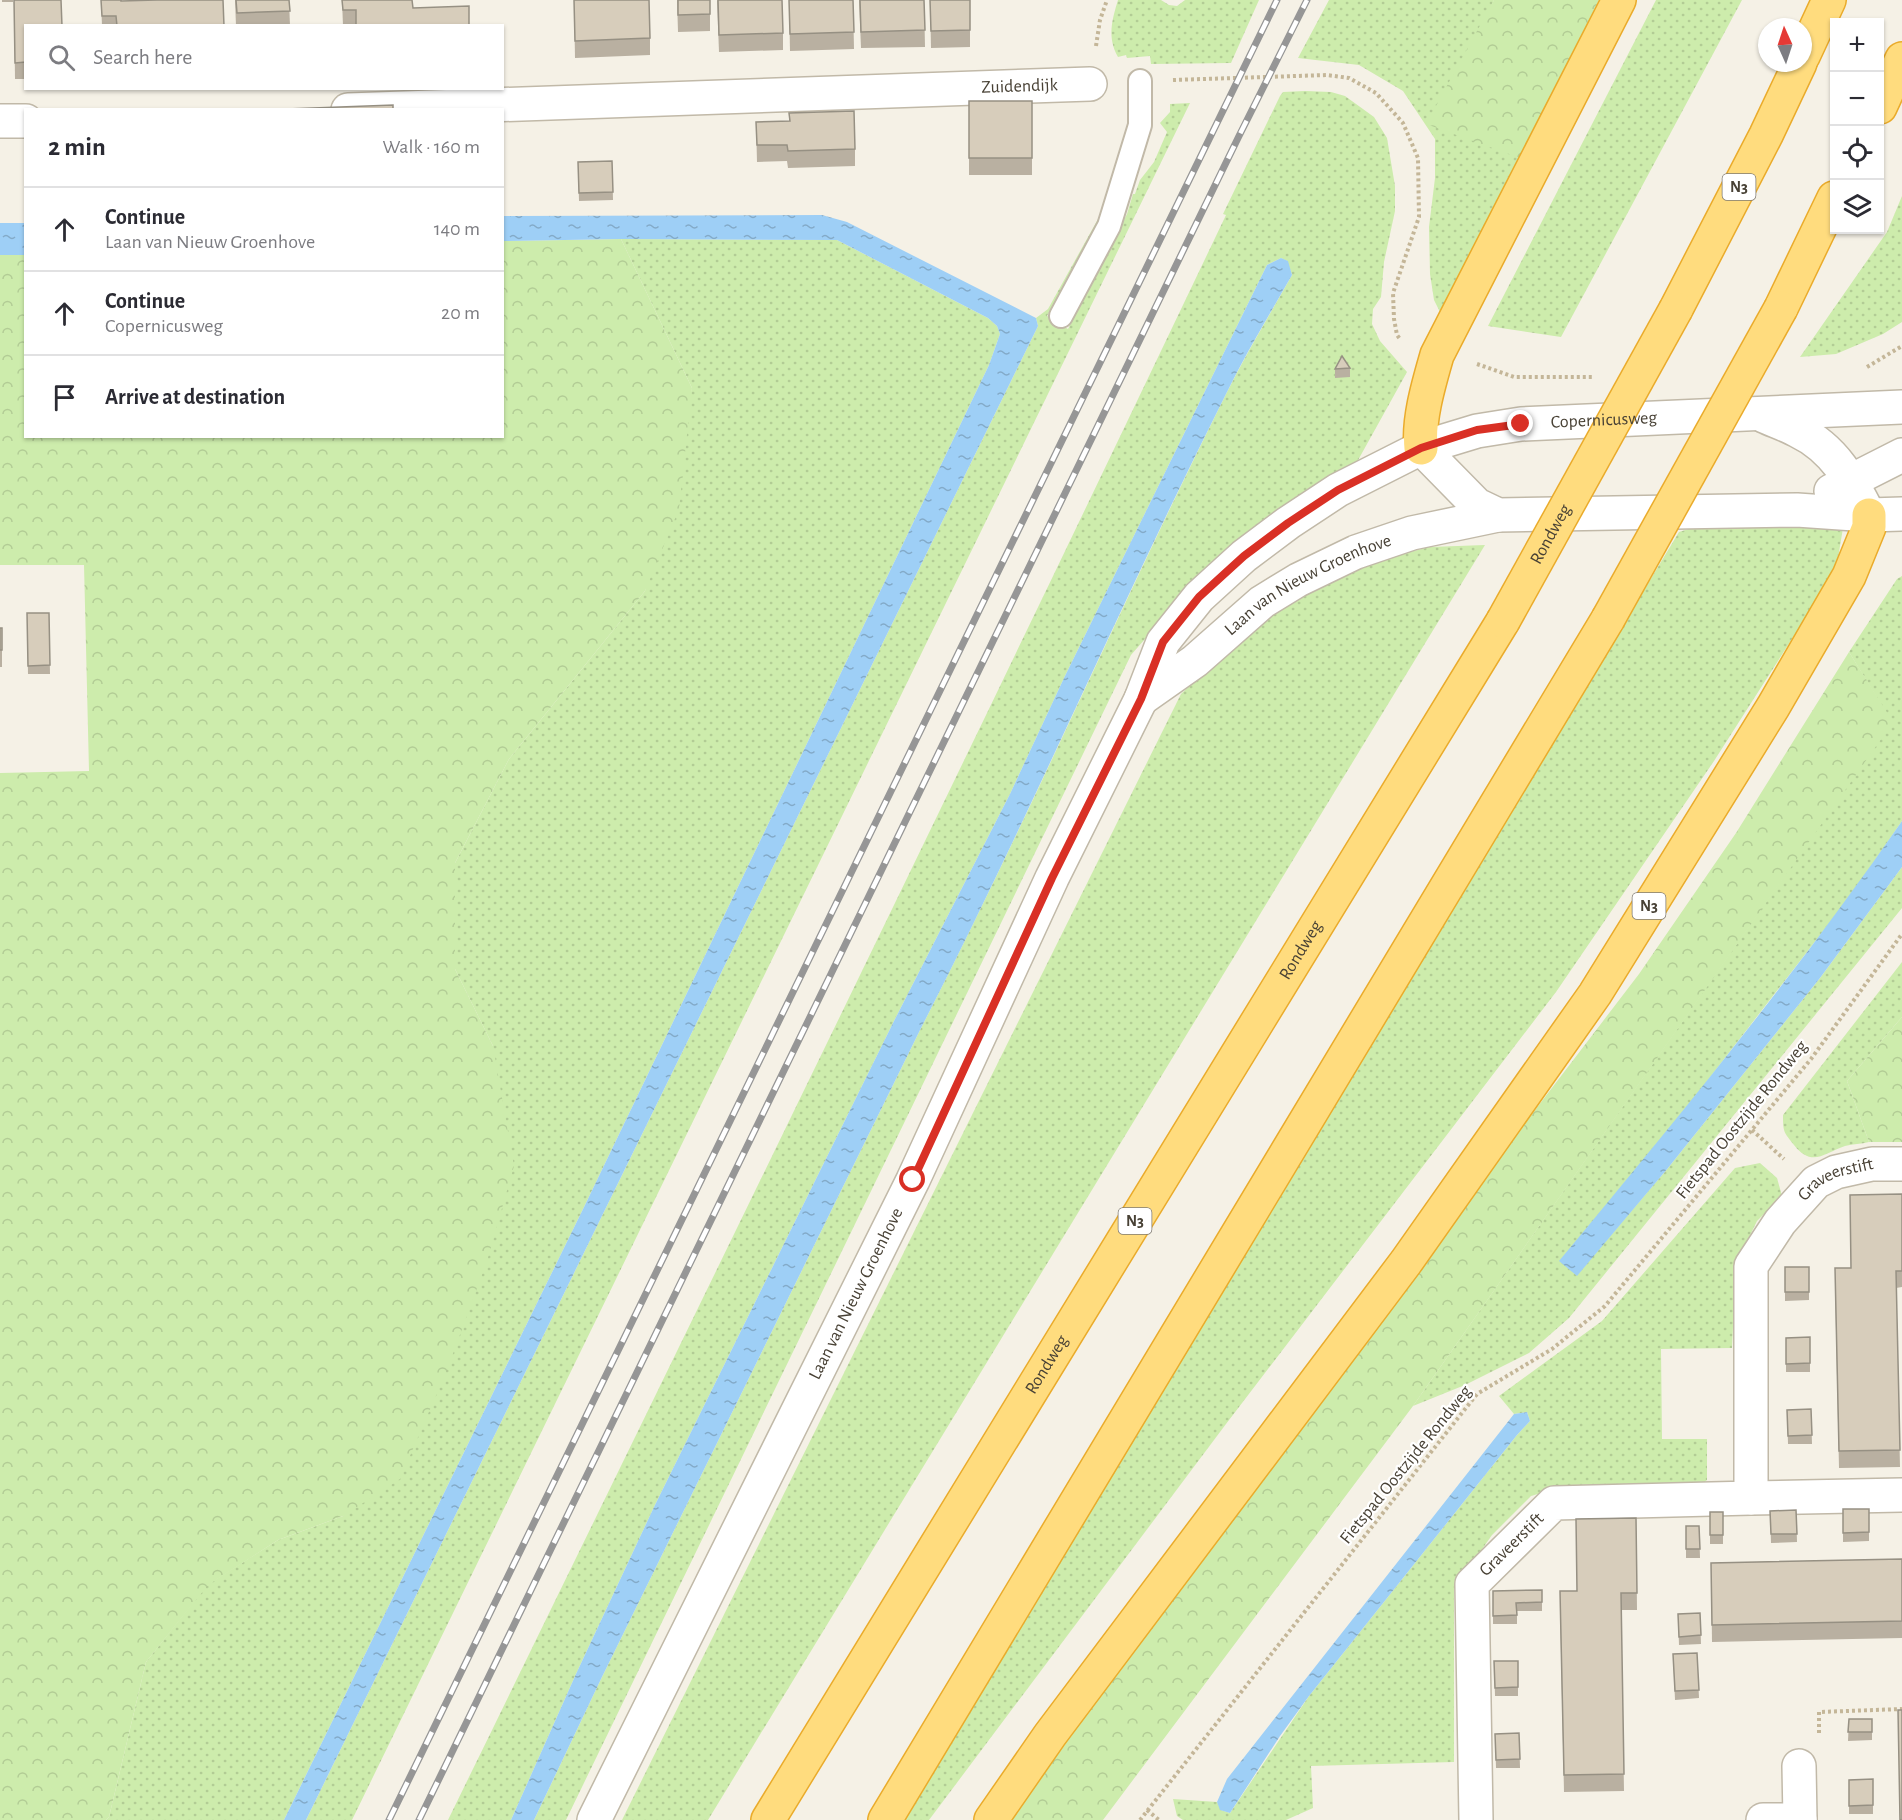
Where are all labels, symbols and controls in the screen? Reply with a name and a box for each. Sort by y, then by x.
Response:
north arrow [1758,18,1812,72]
map controls [1830,18,1884,234]
button: + [1830,18,1884,72]
search box [24,24,504,90]
icon: search [45,41,78,74]
text: Search here [93,46,192,68]
button: − [1830,72,1884,126]
street label: Zuidendijk [981,76,1059,97]
button: locate [1830,126,1884,180]
text: 2 min [48,134,106,160]
text: Walk · 160 m [383,137,480,157]
road number: N3 [1722,174,1756,200]
button: layers [1830,180,1884,234]
text: Continue [105,206,185,228]
icon: ahead [48,213,81,246]
text: 140 m [434,219,480,239]
text: Laan van Nieuw Groenhove [105,232,315,252]
text: Continue [105,290,185,312]
icon: ahead [48,297,81,330]
text: 20 m [441,303,480,323]
text: Copernicusweg [105,316,223,336]
icon: arrive [48,381,81,414]
text: Arrive at destination [105,386,285,408]
street label: Copernicusweg [1550,409,1658,432]
route end [1507,410,1533,436]
street label: Rondweg [1527,501,1575,567]
street label: Laan van Nieuw Groenhove [1222,532,1394,639]
road number: N3 [1632,893,1666,919]
street label: Rondweg [1276,918,1326,983]
street label: Fietspad Oostzijde Rondweg [1673,1037,1811,1203]
street label: Graveerstift [1795,1155,1875,1204]
route start [899,1166,925,1192]
street label: Laan van Nieuw Groenhove [806,1205,907,1383]
road number: N3 [1118,1208,1152,1234]
street label: Rondweg [1022,1332,1072,1397]
street label: Fietspad Oostzijde Rondweg [1337,1382,1475,1548]
street label: Graveerstift [1476,1509,1548,1580]

